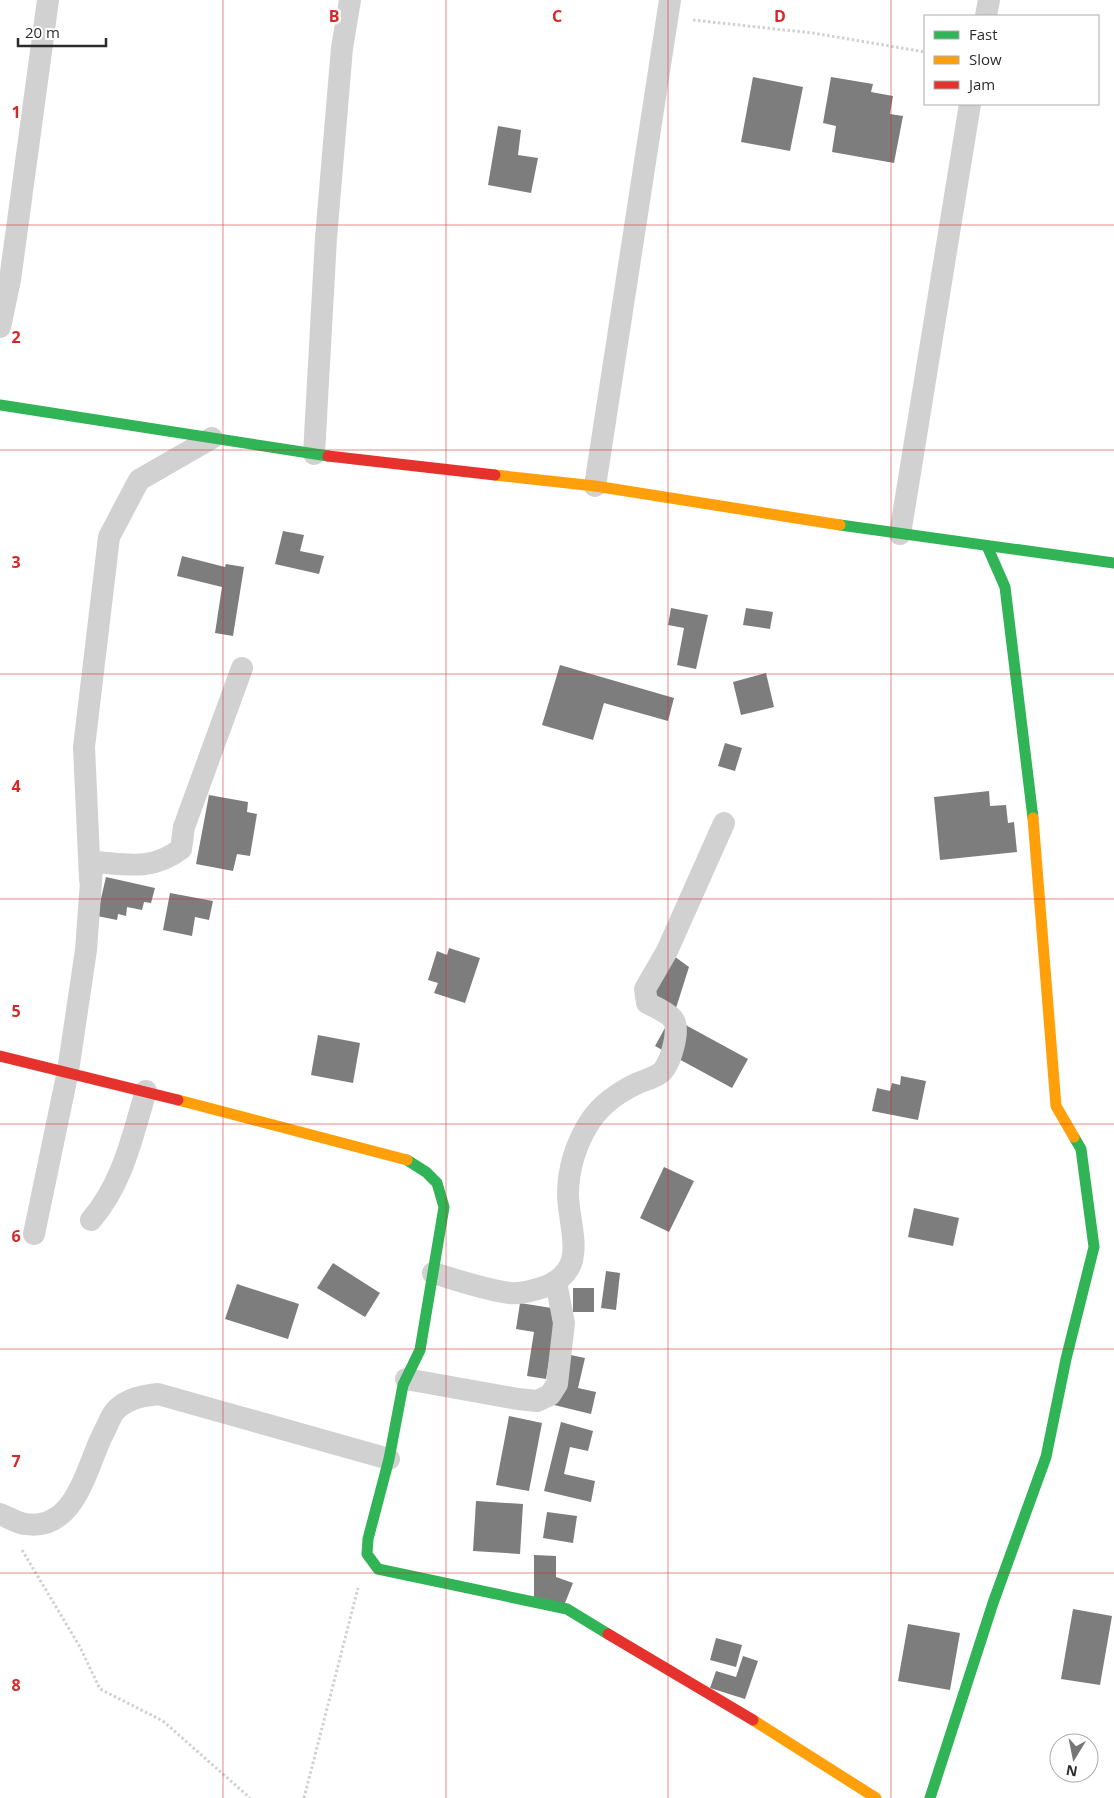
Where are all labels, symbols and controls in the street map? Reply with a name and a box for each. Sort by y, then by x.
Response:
text: B [329,5,339,27]
text: C [552,5,562,27]
text: D [774,5,786,27]
scale bar [18,15,105,47]
legend [924,15,1099,105]
text: 20 m [25,22,60,42]
text: Fast [969,24,998,44]
text: Slow [969,49,1002,69]
text: Jam [967,74,995,94]
text: 1 [11,101,21,123]
text: 2 [11,326,21,348]
text: 3 [11,551,21,573]
text: 4 [11,775,21,797]
text: 5 [11,1000,21,1022]
text: 6 [11,1225,21,1247]
text: 7 [11,1450,21,1472]
text: 8 [11,1674,21,1696]
north arrow [1049,1733,1099,1783]
text: N [1064,1761,1079,1782]

